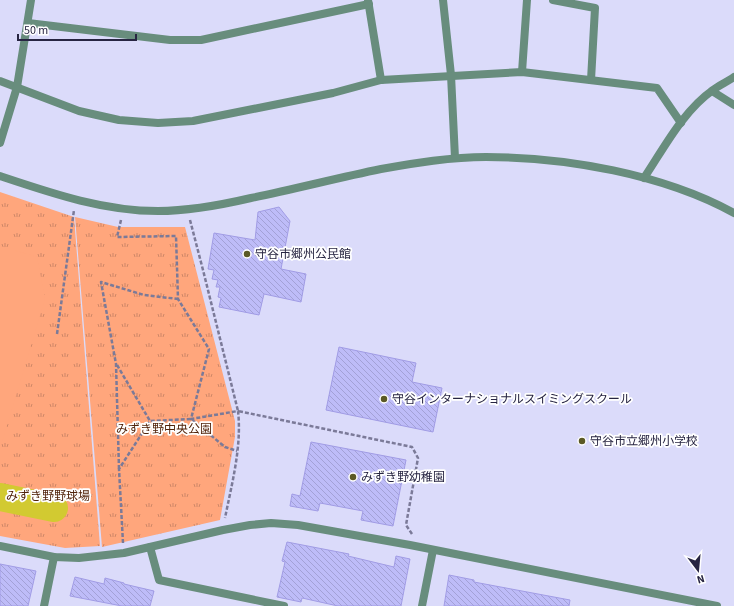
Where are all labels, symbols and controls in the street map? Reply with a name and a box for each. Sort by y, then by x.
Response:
scale bar [18,16,136,42]
text: 50 m [24,22,48,39]
place label: 守谷市郷州公民館 [255,246,351,263]
marker: 守谷市郷州公民館 [242,249,252,259]
place label: 守谷インターナショナルスイミングスクール [392,391,632,408]
marker: 守谷インターナショナルスイミングスクール [379,394,389,404]
park label: みずき野中央公園 [116,421,212,438]
place label: 守谷市立郷州小学校 [590,433,698,450]
marker: 守谷市立郷州小学校 [577,436,587,446]
place label: みずき野幼稚園 [361,469,445,486]
marker: みずき野幼稚園 [348,472,358,482]
park label: みずき野野球場 [6,488,90,505]
north arrow [678,550,718,590]
text: N [695,571,706,587]

